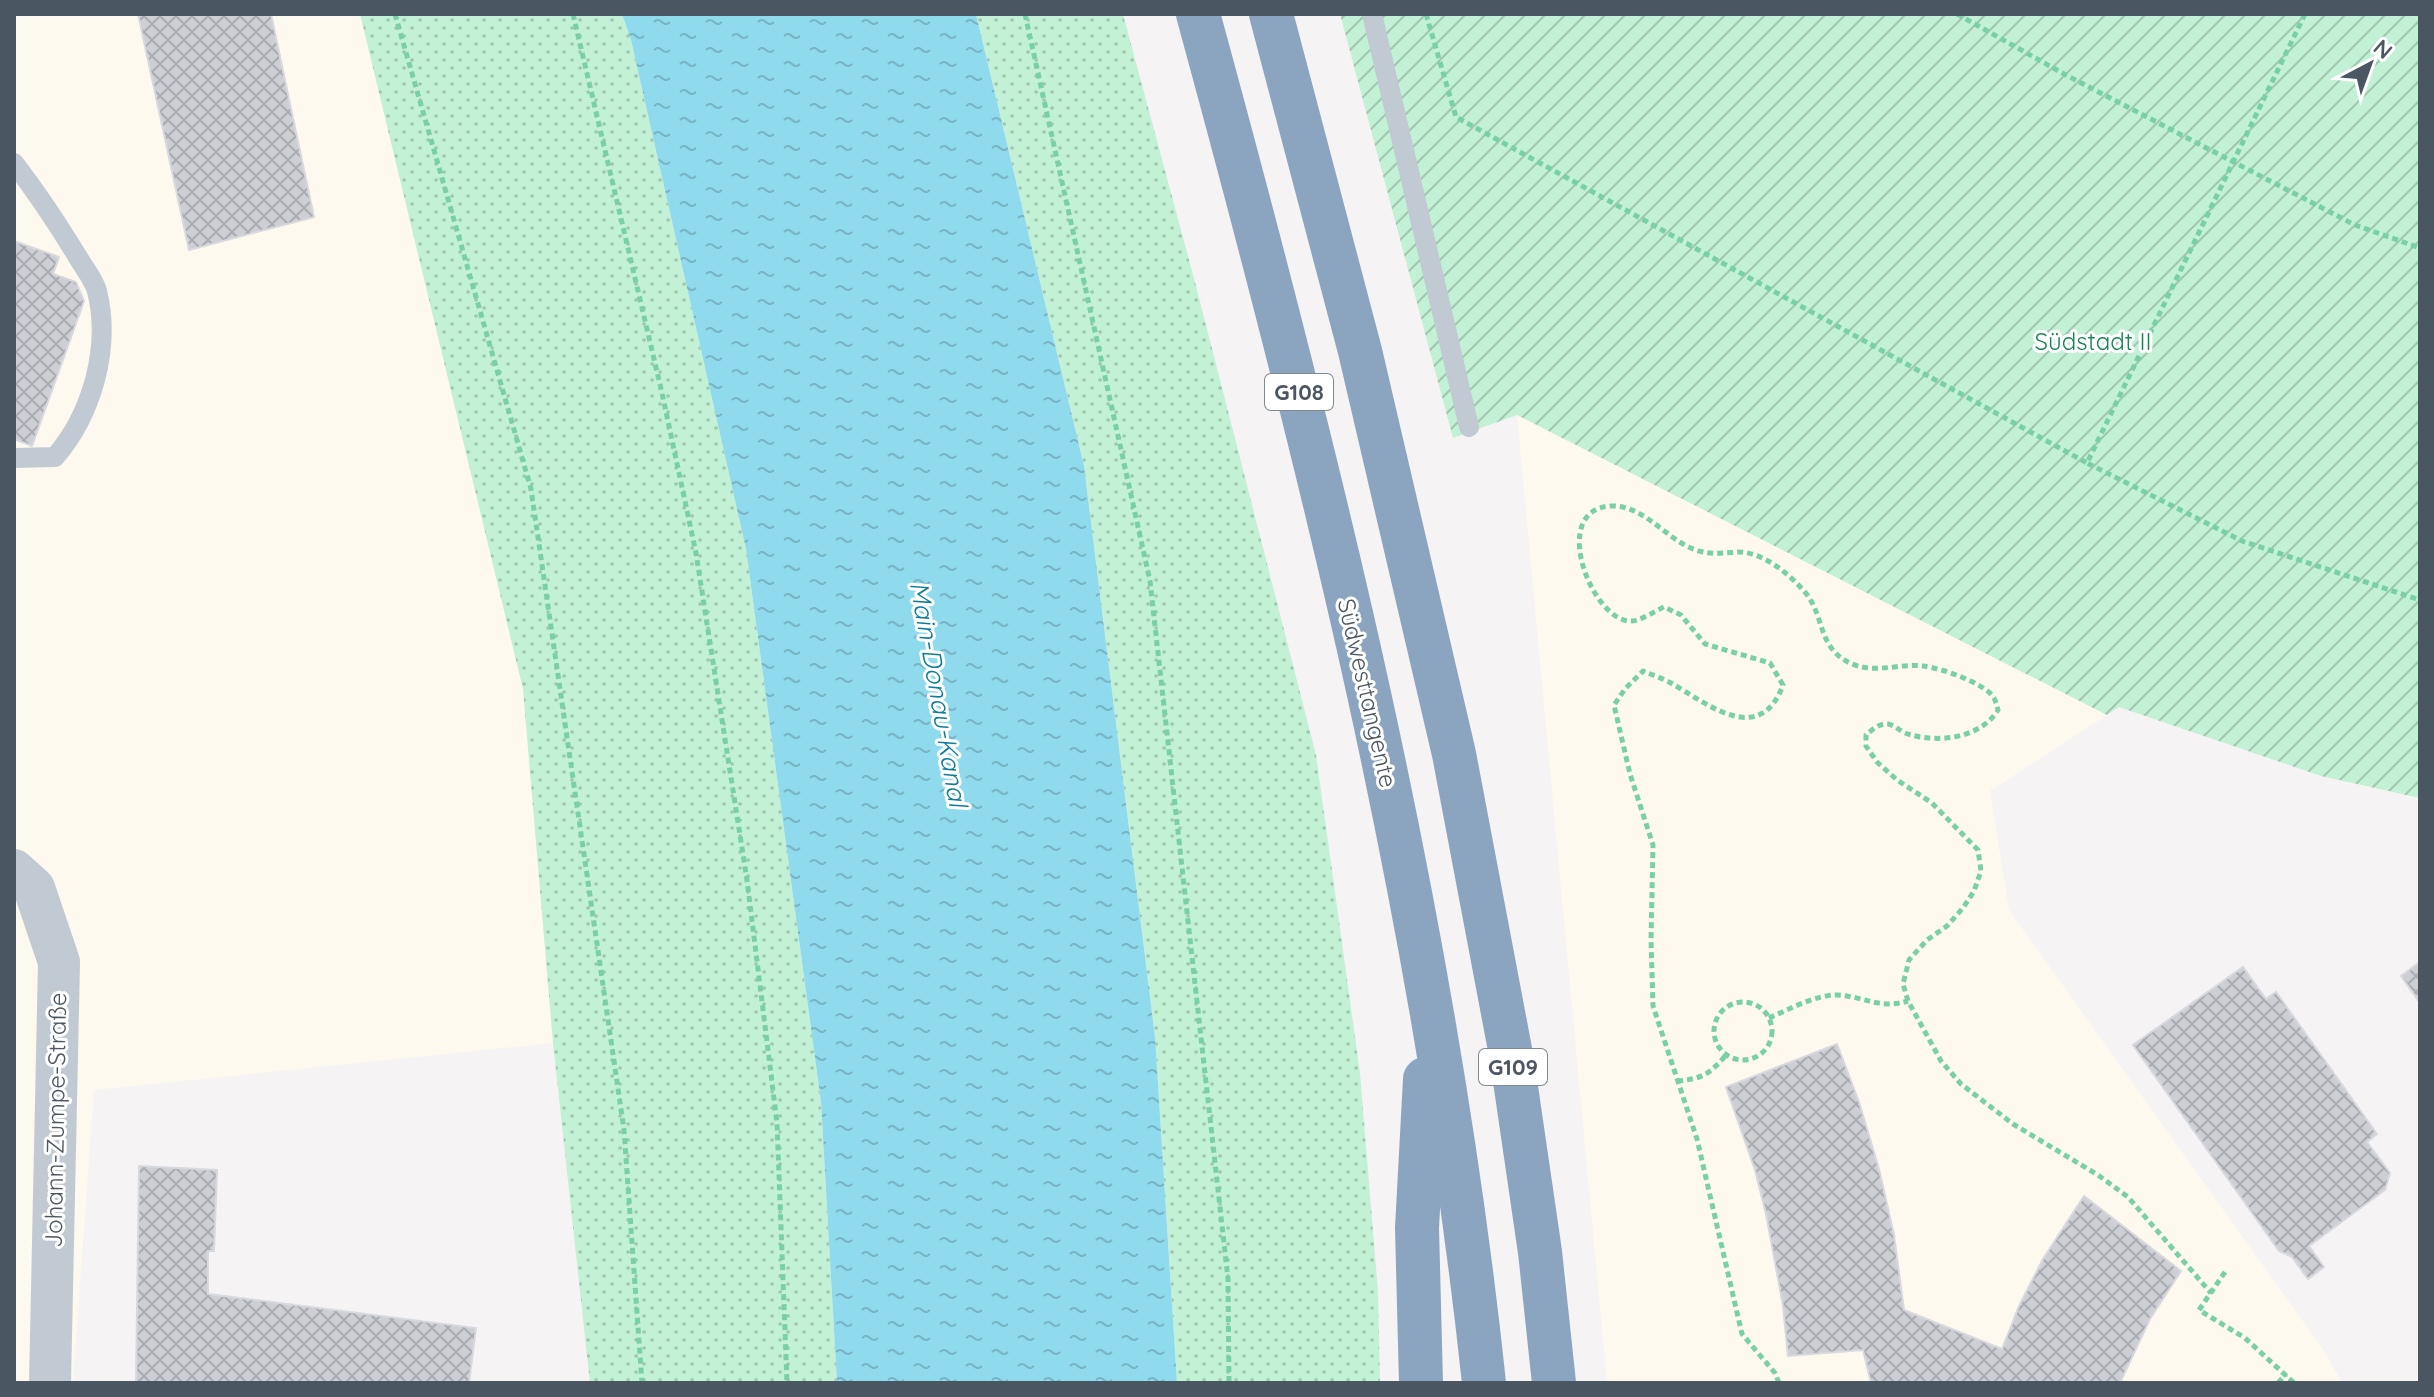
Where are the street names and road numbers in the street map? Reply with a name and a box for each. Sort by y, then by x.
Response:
road number: G108 [1265,374,1333,410]
street label: Südwesttangente [1332,596,1404,790]
street label: Johann-Zumpe-Straße [38,992,72,1248]
road number: G109 [1479,1049,1547,1085]

